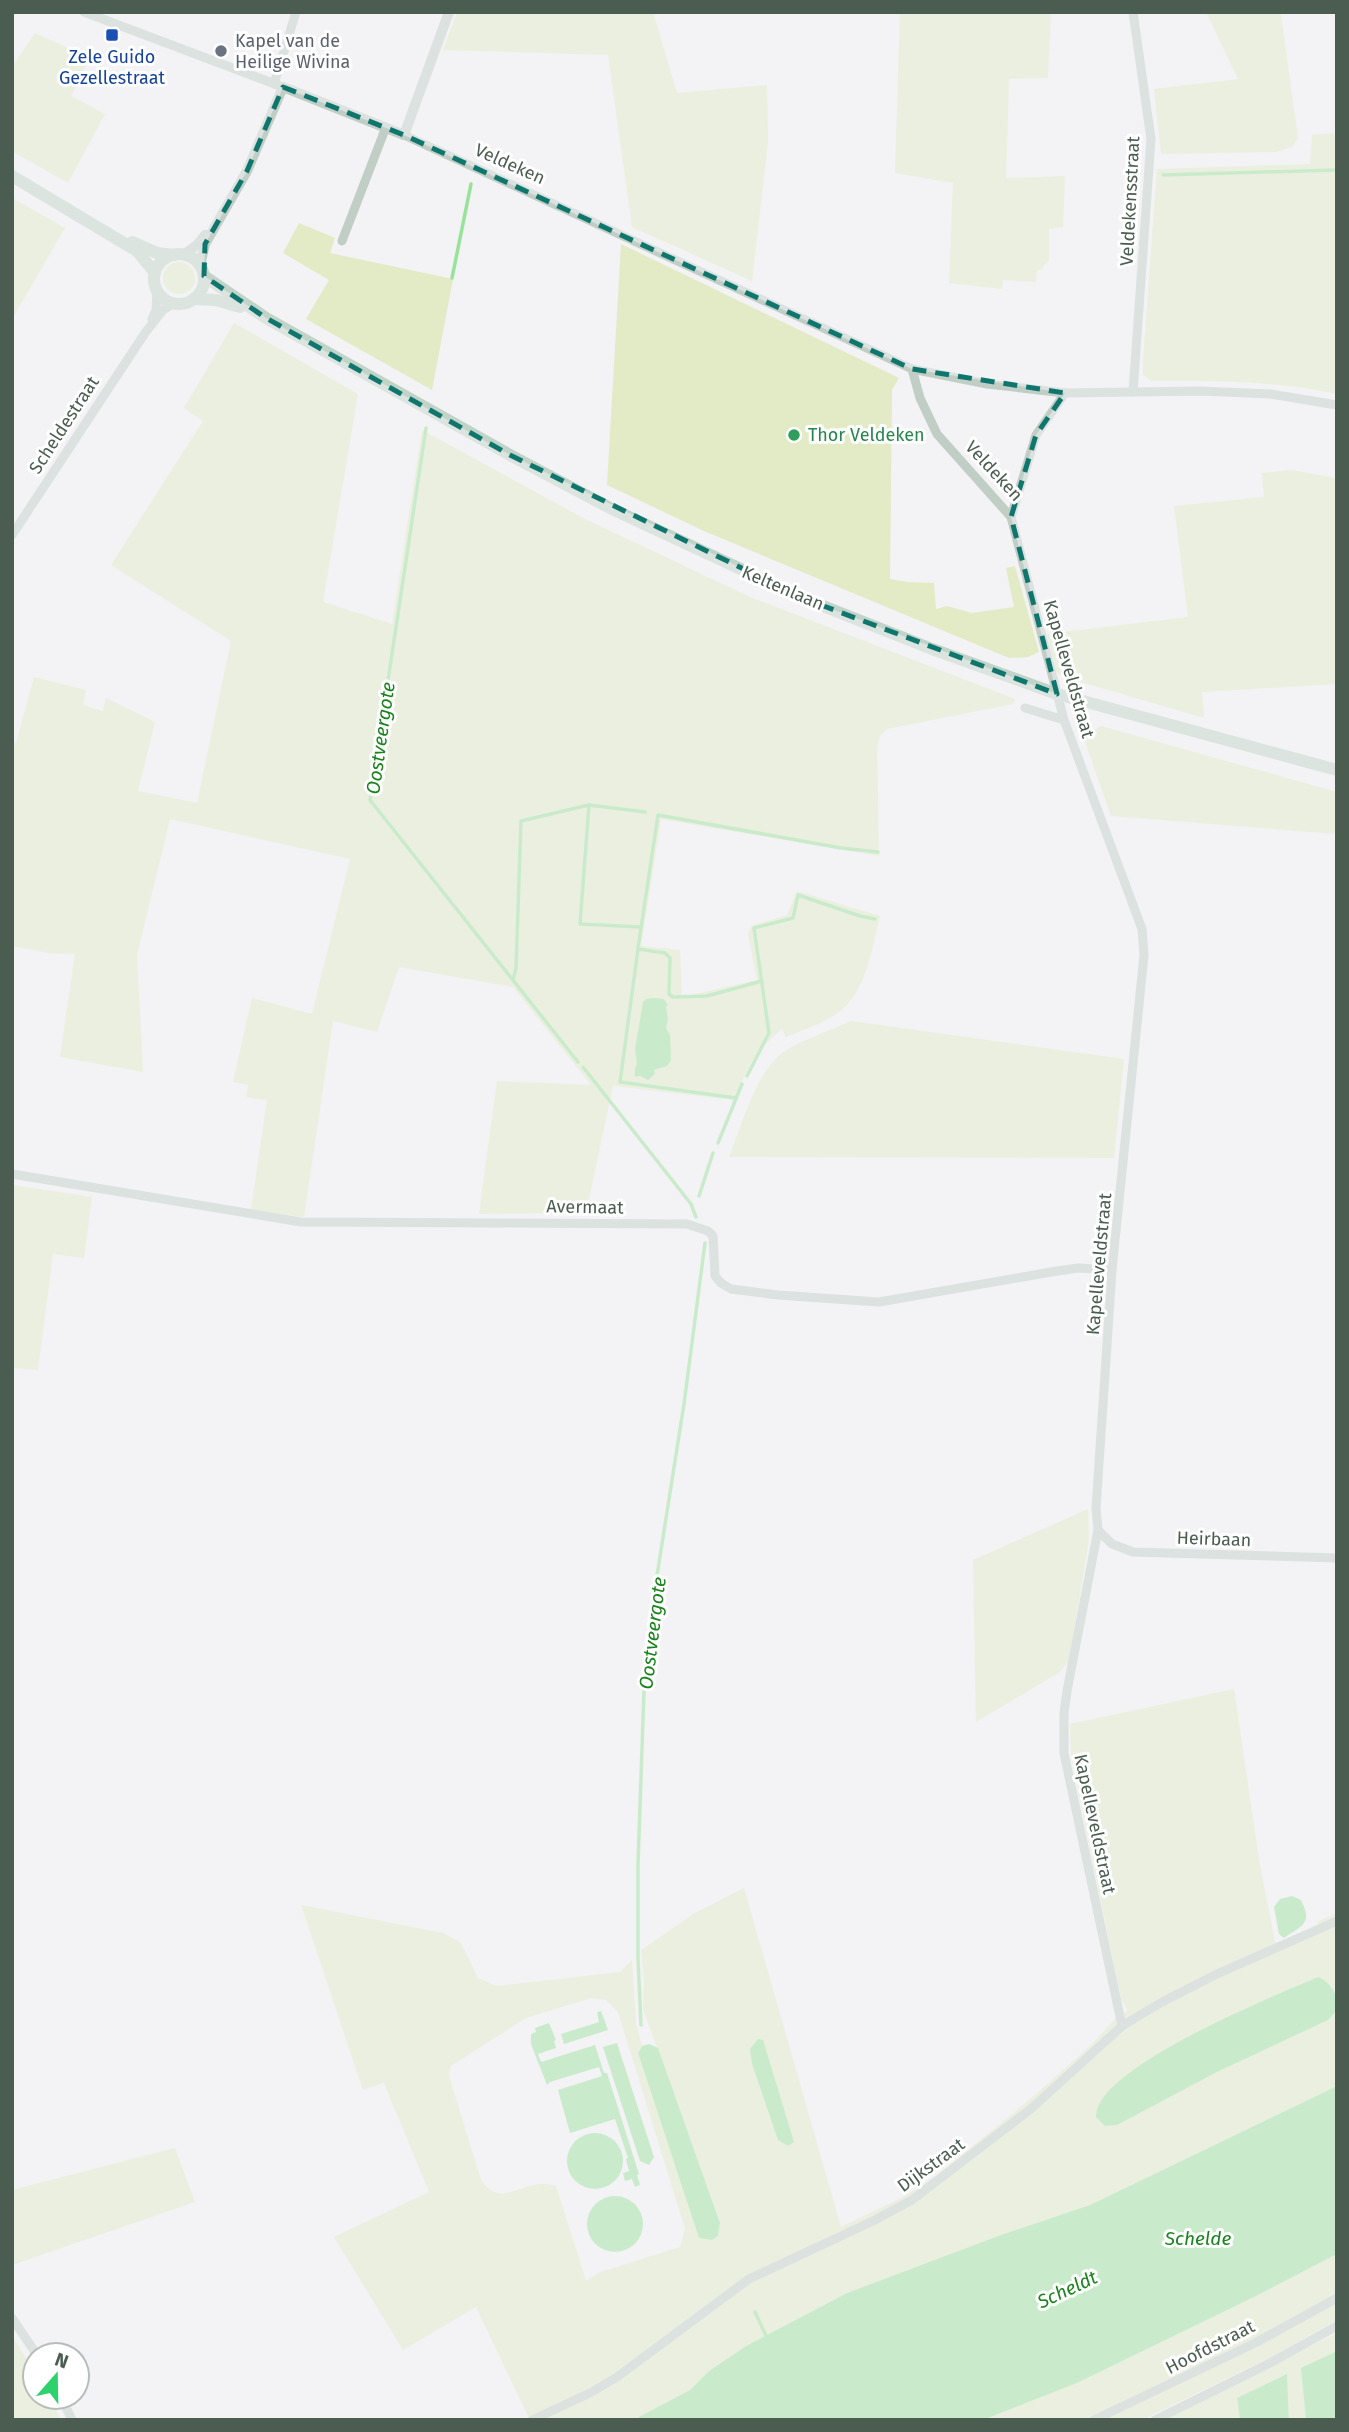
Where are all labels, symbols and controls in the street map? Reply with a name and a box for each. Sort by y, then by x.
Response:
marker: Zele Guido Gezellestraat [104,27,120,43]
place label: Kapel van de Heilige Wivina [235,30,350,73]
marker: Kapel van de Heilige Wivina [213,43,229,59]
place label: Zele Guido Gezellestraat [59,46,166,89]
street label: Veldekensstraat [1116,135,1144,266]
street label: Veldeken [471,139,549,189]
street label: Scheldestraat [24,372,104,478]
place label: Thor Veldeken [808,424,925,446]
marker: Thor Veldeken [786,427,802,443]
street label: Veldeken [961,436,1027,506]
street label: Keltenlaan [739,561,827,615]
street label: Kapelleveldstraat [1039,597,1099,741]
water label: Oostveergote [361,680,400,796]
street label: Kapelleveldstraat [1082,1191,1116,1336]
street label: Avermaat [546,1195,624,1219]
street label: Heirbaan [1176,1527,1252,1551]
water label: Oostveergote [634,1575,671,1691]
street label: Kapelleveldstraat [1069,1752,1121,1897]
street label: Dijkstraat [893,2133,969,2197]
water label: Schelde [1164,2227,1231,2250]
water label: Scheldt [1033,2266,1101,2314]
street label: Hoofdstraat [1162,2315,1259,2379]
north arrow [21,2341,91,2411]
text: N [52,2348,72,2373]

